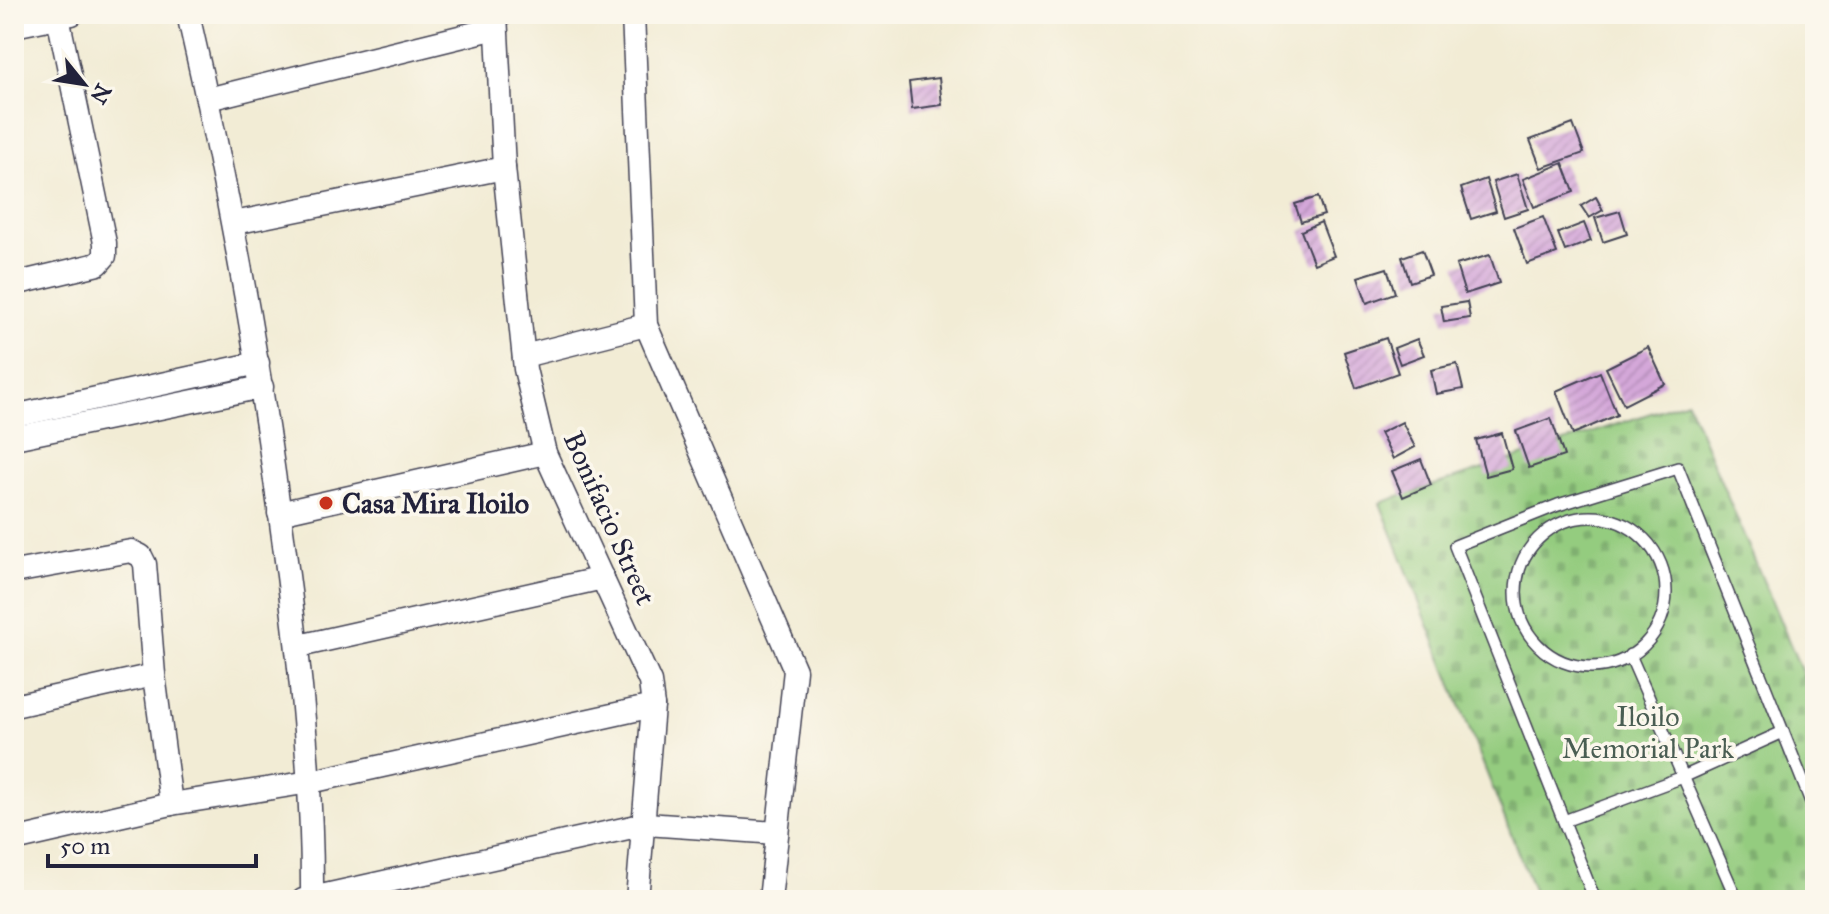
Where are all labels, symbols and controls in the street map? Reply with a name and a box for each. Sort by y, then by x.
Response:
north arrow [44,44,124,124]
text: N [84,79,117,109]
street label: Bonifacio Street [556,426,663,610]
place label: Casa Mira Iloilo [342,486,529,521]
marker: Casa Mira Iloilo [317,494,335,512]
park label: Iloilo Memorial Park [1562,699,1734,766]
scale bar [48,818,256,868]
text: 50 m [60,831,110,861]

